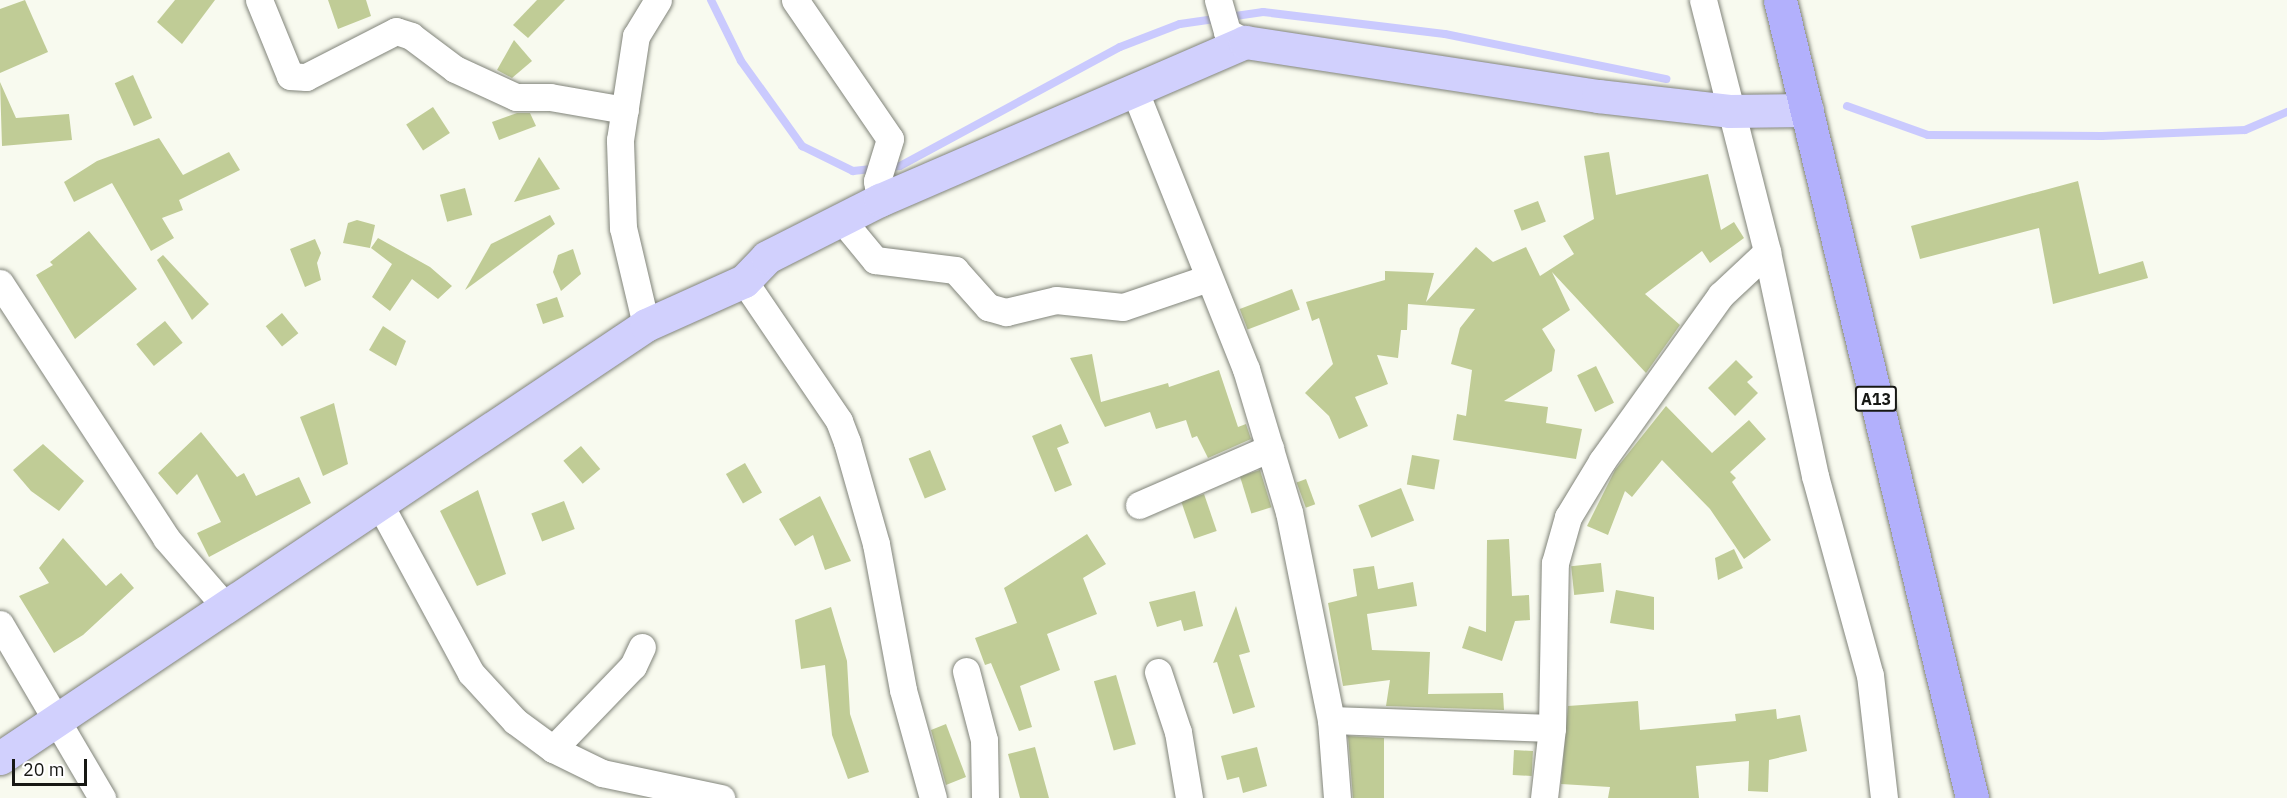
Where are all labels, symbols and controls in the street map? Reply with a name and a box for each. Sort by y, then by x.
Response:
road number: A13 [1854,386,1898,412]
scale bar [15,747,90,785]
text: 20 m [23,758,65,781]

